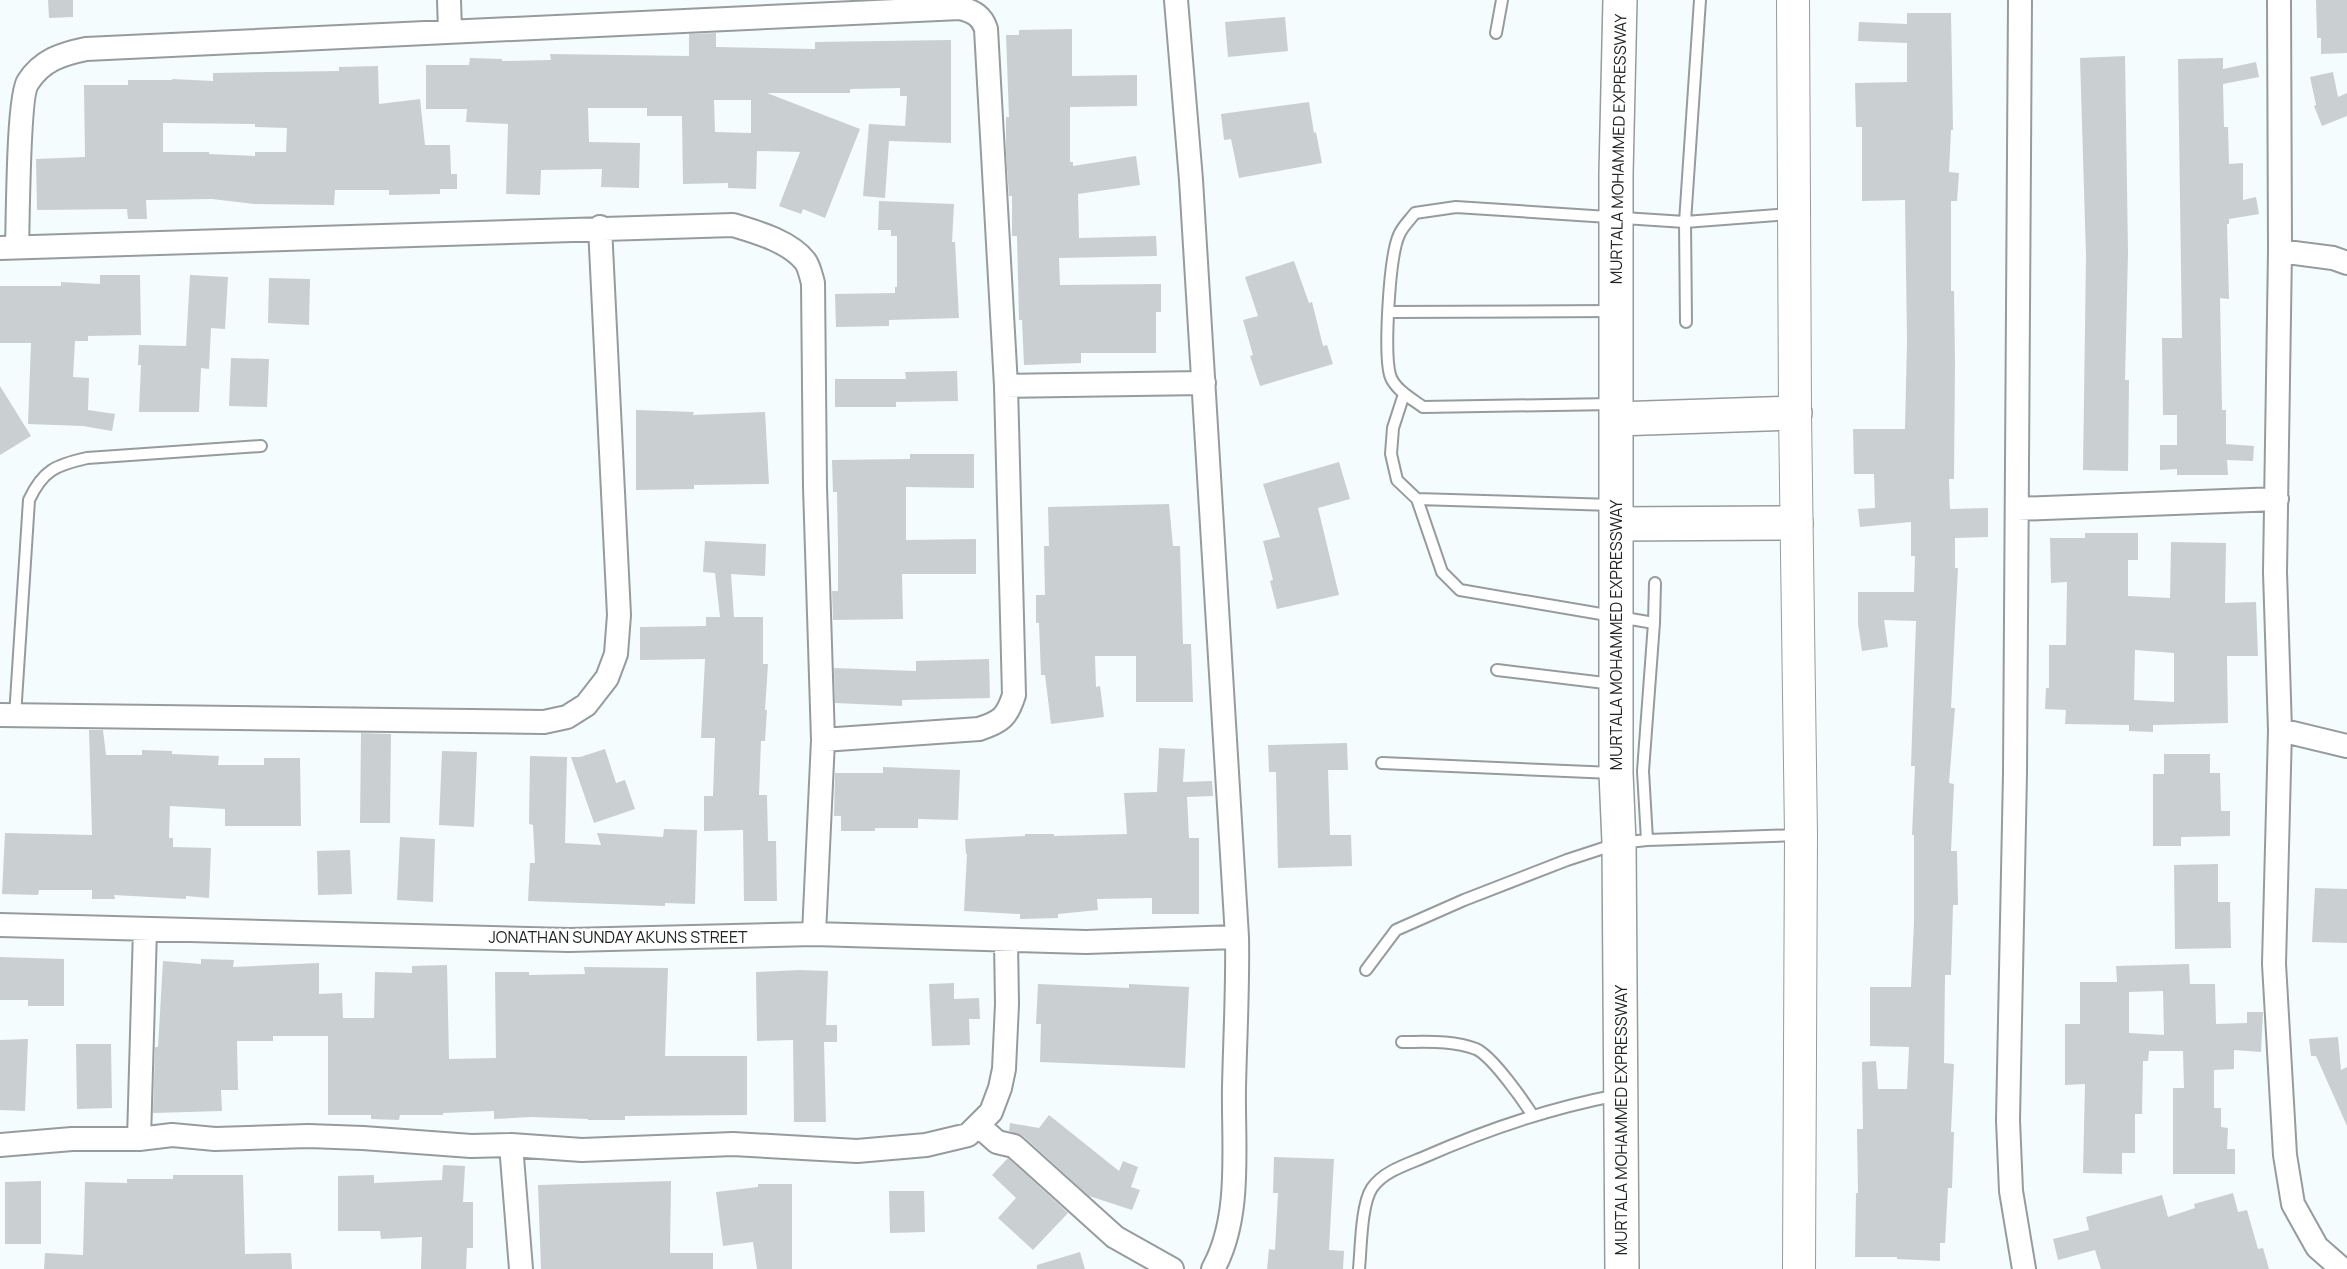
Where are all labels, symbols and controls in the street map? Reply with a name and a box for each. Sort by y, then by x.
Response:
street label: MURTALA MOHAMMED EXPRESSWAY [1605,13,1631,284]
street label: MURTALA MOHAMMED EXPRESSWAY [1605,500,1627,770]
street label: JONATHAN SUNDAY AKUNS STREET [488,926,748,948]
street label: MURTALA MOHAMMED EXPRESSWAY [1610,985,1632,1255]

